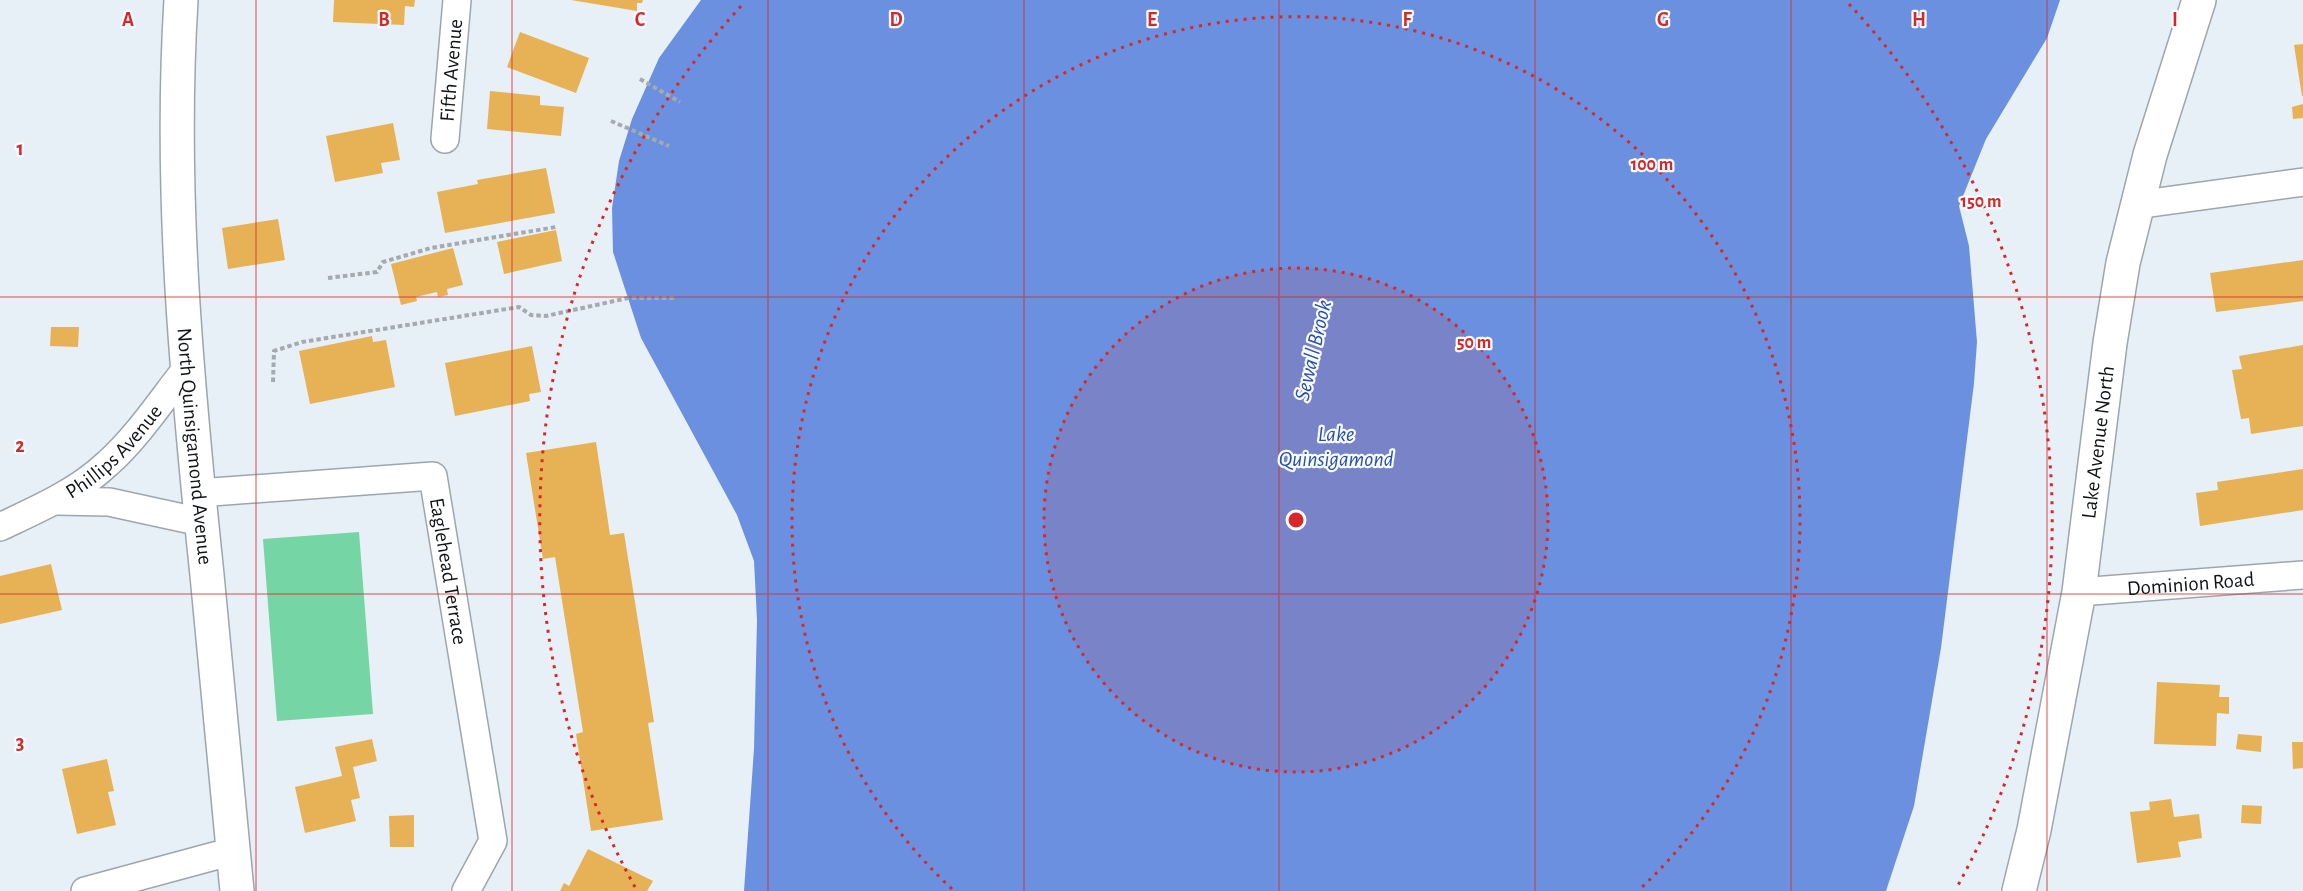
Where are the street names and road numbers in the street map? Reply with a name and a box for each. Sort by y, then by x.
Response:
street label: Fifth Avenue [437,18,466,123]
street label: North Quinsigamond Avenue [174,327,216,566]
street label: Lake Avenue North [2078,365,2118,520]
street label: Phillips Avenue [62,401,166,503]
street label: Eaglehead Terrace [426,496,471,646]
street label: Dominion Road [2126,569,2255,599]

